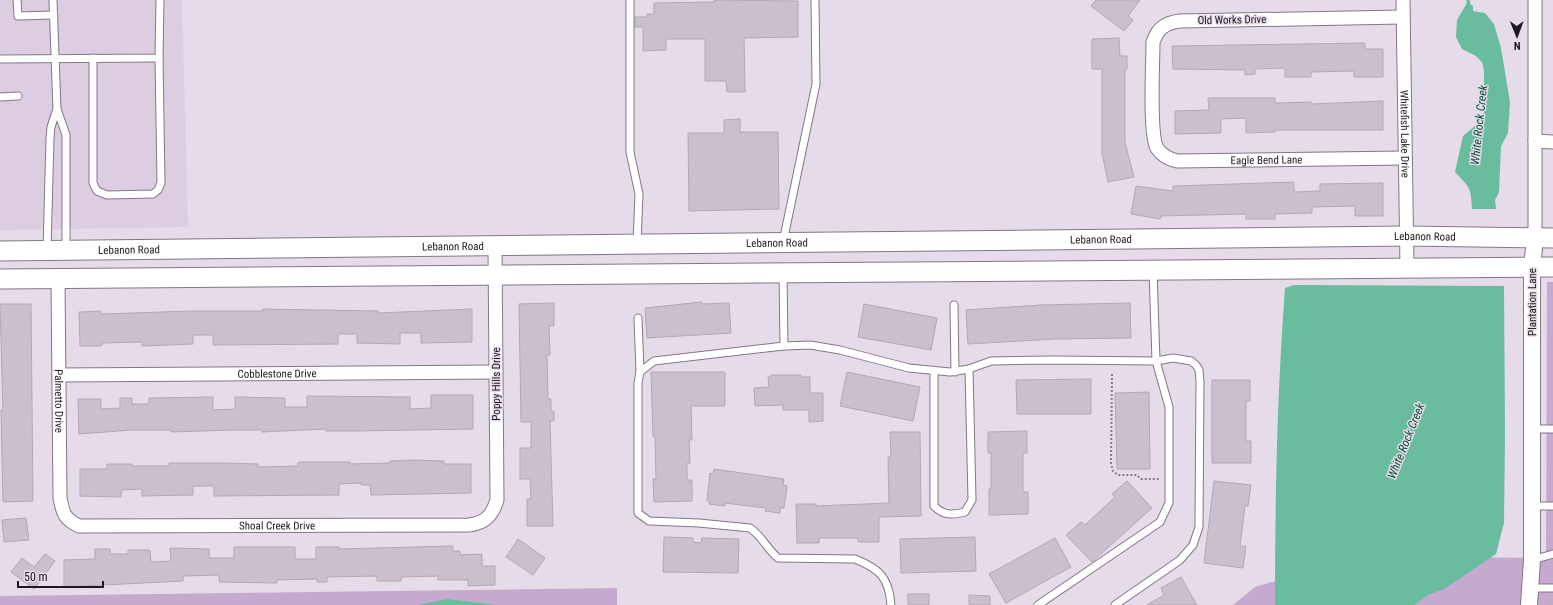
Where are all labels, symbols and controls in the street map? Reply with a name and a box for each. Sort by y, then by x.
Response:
street label: Old Works Drive [1198,13,1266,27]
north arrow [1497,16,1537,56]
text: N [1513,39,1521,52]
water label: White Rock Creek [1468,84,1490,166]
street label: Whitefish Lake Drive [1398,90,1412,178]
street label: Eagle Bend Lane [1230,153,1302,167]
street label: Lebanon Road [1394,229,1456,243]
street label: Lebanon Road [1070,232,1132,246]
street label: Lebanon Road [746,236,808,250]
street label: Lebanon Road [422,239,484,253]
street label: Lebanon Road [98,243,160,256]
street label: Plantation Lane [1526,268,1539,336]
street label: Poppy Hills Drive [490,347,503,421]
street label: Cobblestone Drive [237,367,317,380]
street label: Palmetto Drive [52,369,66,433]
water label: White Rock Creek [1384,400,1428,481]
street label: Shoal Creek Drive [239,519,315,532]
scale bar [18,563,103,589]
text: 50 m [24,570,48,584]

